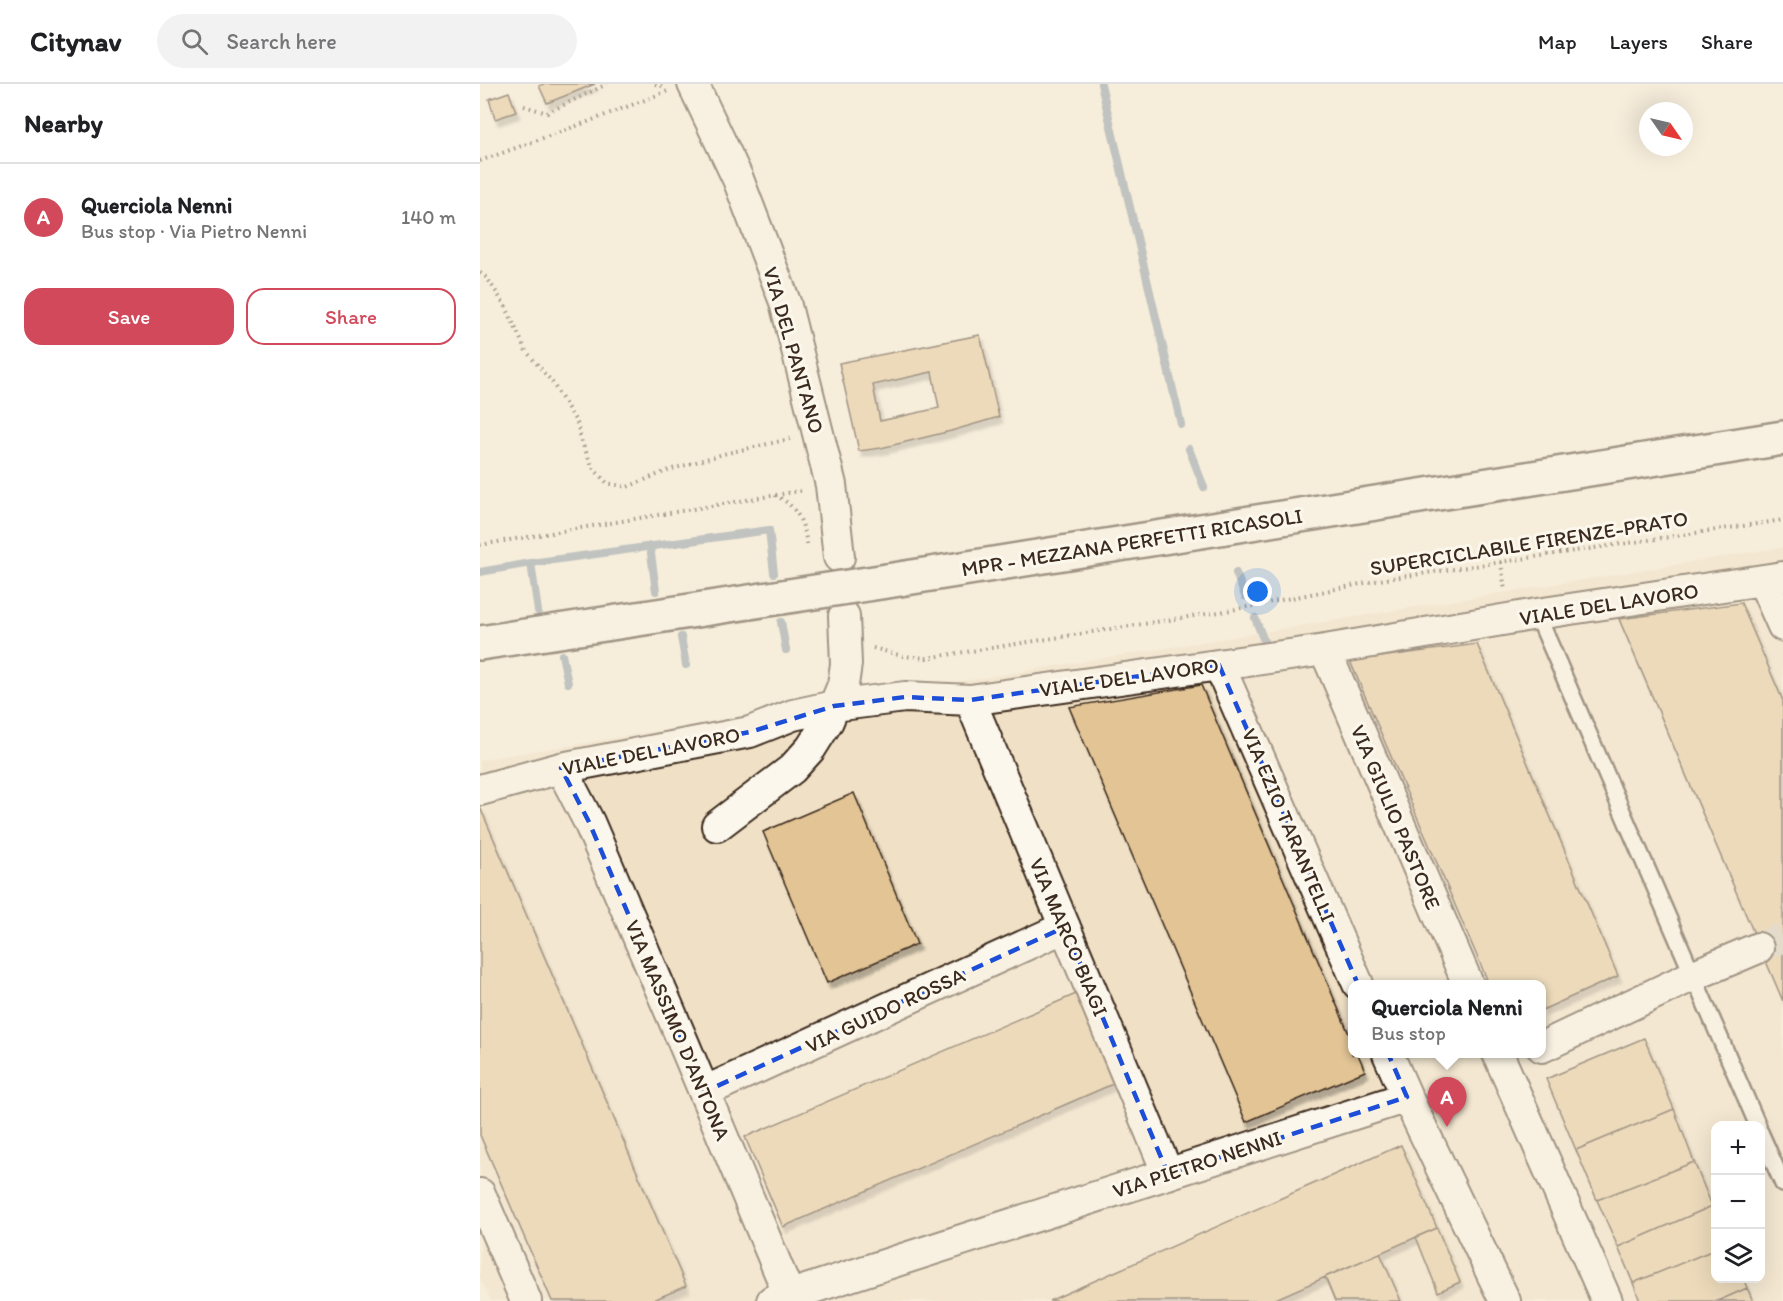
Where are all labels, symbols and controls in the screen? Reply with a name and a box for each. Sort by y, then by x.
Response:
search box [157,14,577,68]
text: Citynav [30,24,121,58]
icon: search [178,25,211,58]
text: Search here [226,28,337,55]
text: Map [1538,29,1577,54]
text: Layers [1610,29,1668,54]
text: Share [1701,29,1753,54]
north arrow [1639,102,1693,156]
text: Nearby [24,107,103,139]
text: Querciola Nenni [81,192,232,219]
text: A [37,205,50,229]
text: 140 m [401,205,456,229]
text: Bus stop · Via Pietro Nenni [81,219,307,243]
street label: VIA DEL PANTANO [758,264,830,436]
button: Save [24,288,234,345]
button: Share [246,288,456,345]
street label: MPR - MEZZANA PERFETTI RICASOLI [960,503,1304,581]
street label: SUPERCICLABILE FIRENZE-PRATO [1368,505,1690,581]
your location [1243,577,1272,606]
street label: VIALE DEL LAVORO [1518,578,1700,630]
street label: VIALE DEL LAVORO [1038,652,1220,702]
street label: VIALE DEL LAVORO [560,721,742,781]
street label: VIA GIULIO PASTORE [1346,721,1446,913]
street label: VIA EZIO TARANTELLI [1237,724,1341,926]
street label: VIA MARCO BIAGI [1024,854,1114,1020]
street label: VIA MASSIMO D'ANTONA [620,916,736,1145]
street label: VIA GUIDO ROSSA [801,962,969,1058]
popup [1348,980,1546,1058]
text: Querciola Nenni [1371,994,1523,1021]
text: Bus stop [1371,1021,1446,1045]
pin: A [1428,1078,1466,1127]
map controls [1711,1121,1765,1283]
button: + [1711,1121,1765,1175]
street label: VIA PIETRO NENNI [1109,1125,1285,1203]
button: − [1711,1175,1765,1229]
button: layers [1711,1229,1765,1283]

